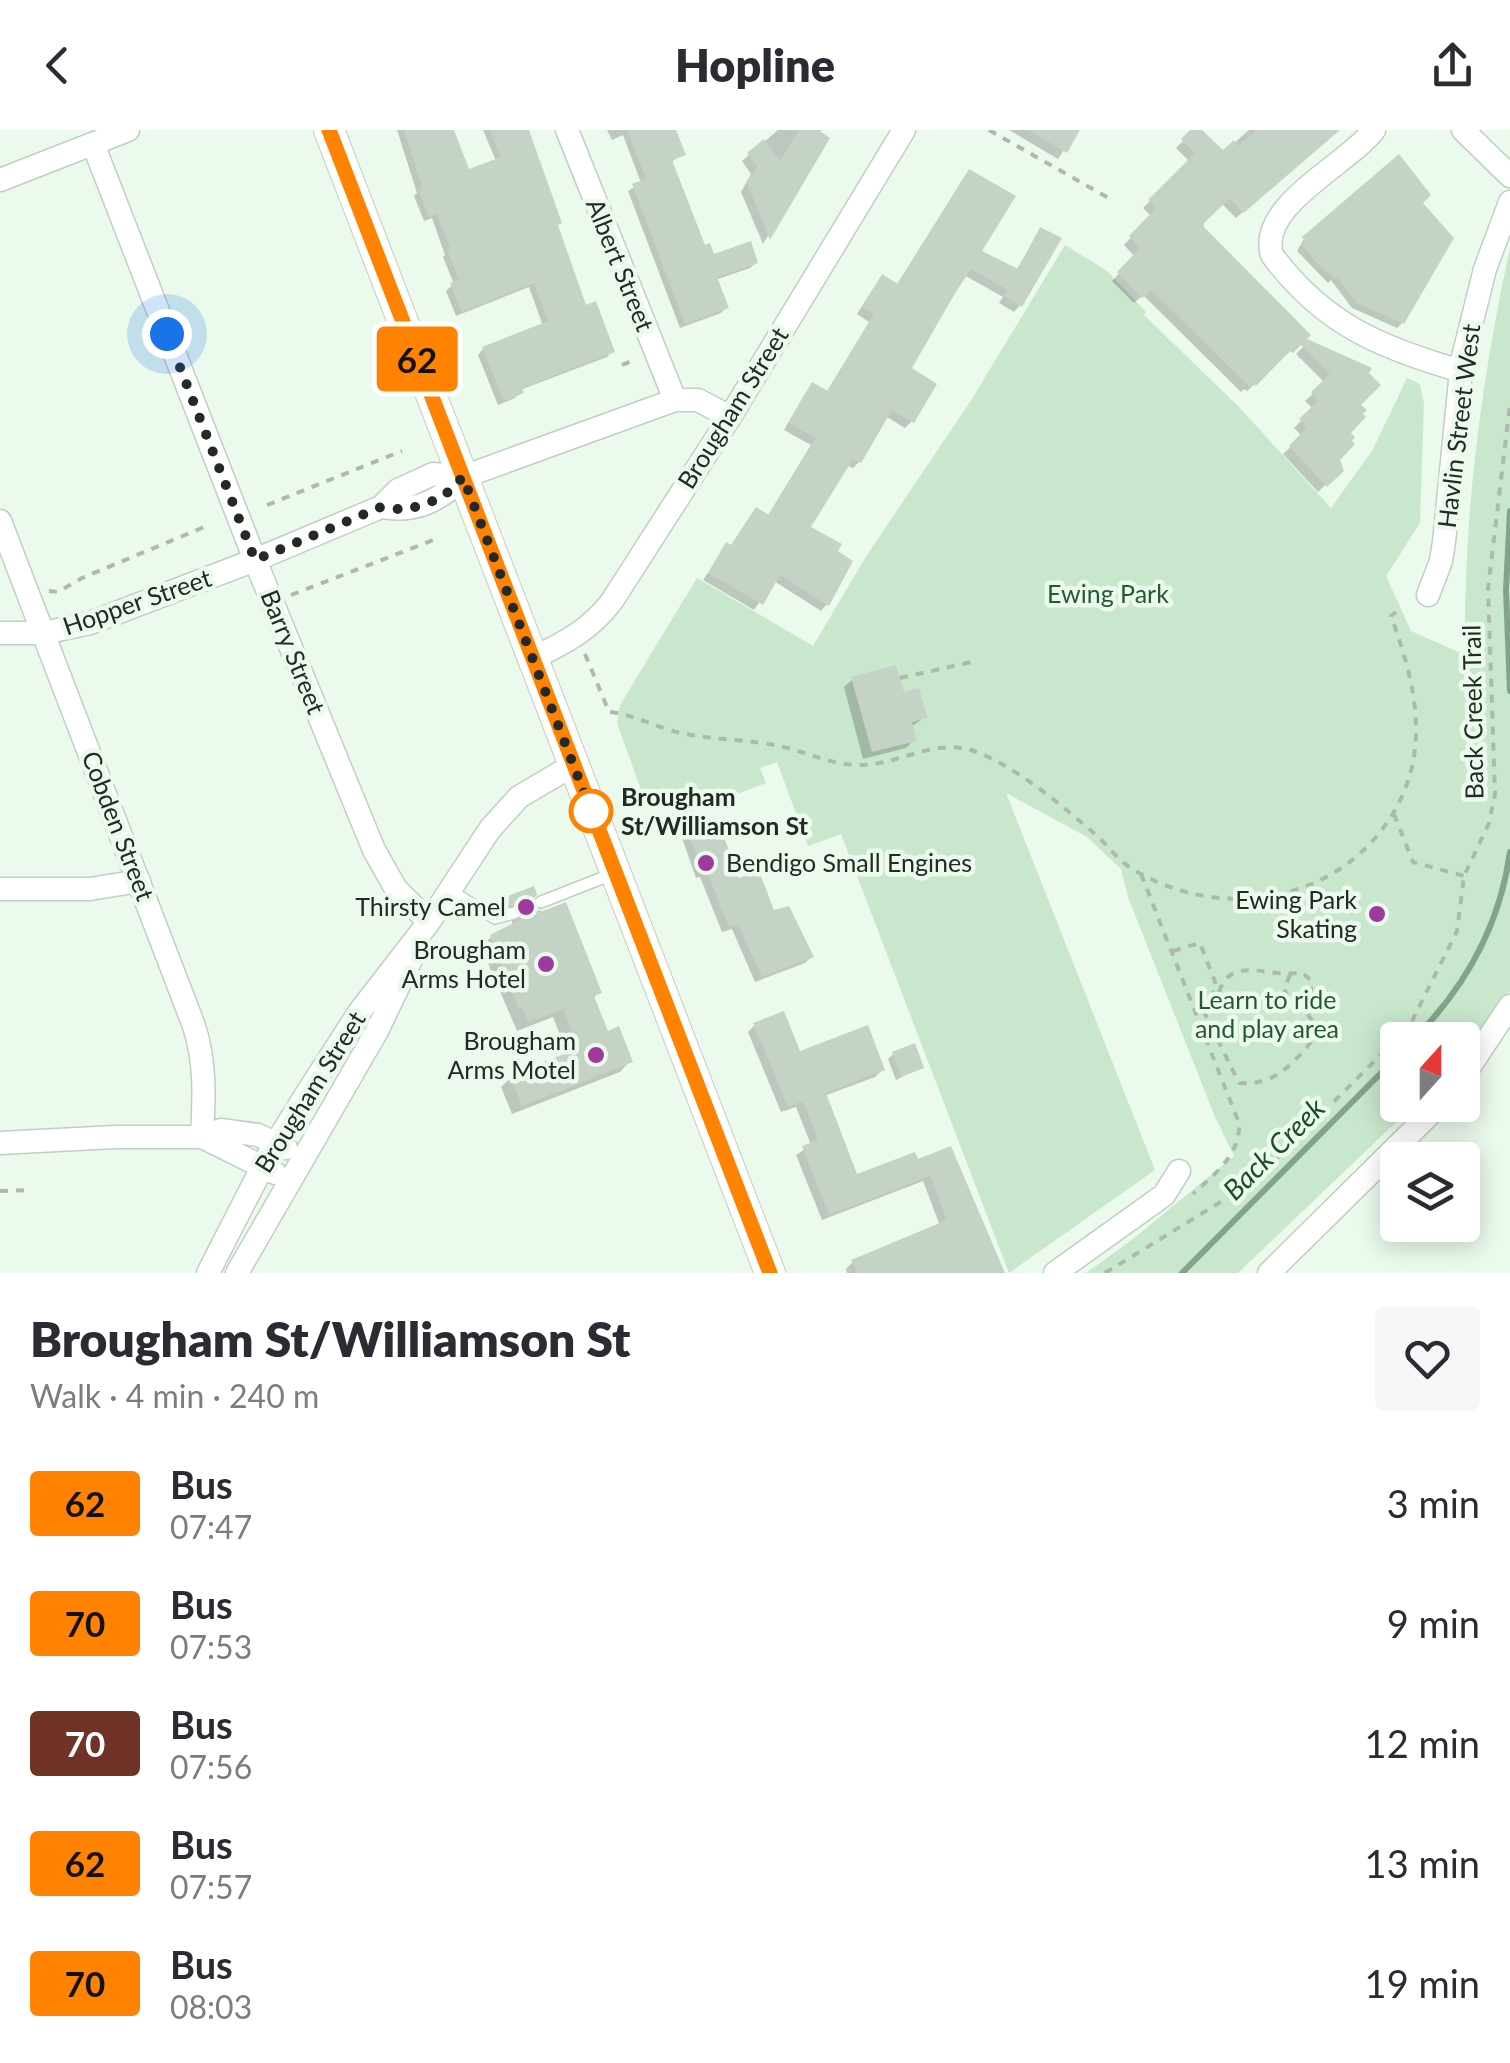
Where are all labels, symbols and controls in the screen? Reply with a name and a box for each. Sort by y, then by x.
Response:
icon: back [30,38,85,93]
text: Hopline [675,38,835,92]
icon: share [1425,38,1480,93]
street label: Albert Street [581,194,661,335]
your location [142,309,192,359]
street label: Brougham Street [670,321,794,494]
street label: Havlin Street West [1431,322,1485,530]
line badge: 62 [372,326,462,392]
text: 62 [397,338,437,380]
street label: Hopper Street [59,562,215,640]
park label: Ewing Park [1047,578,1169,608]
street label: Barry Street [255,585,332,718]
street label: Back Creek Trail [1455,624,1489,800]
street label: Cobden Street [77,747,161,905]
place label: Brougham St/Williamson St [621,781,809,840]
marker: Brougham St/Williamson St [570,790,612,832]
place label: Bendigo Small Engines [726,847,972,877]
marker: Bendigo Small Engines [695,852,717,874]
place label: Ewing Park Skating [1235,884,1357,943]
place label: Thirsty Camel [355,891,506,921]
marker: Thirsty Camel [515,896,537,918]
marker: Ewing Park Skating [1366,903,1388,925]
place label: Brougham Arms Hotel [402,934,526,993]
marker: Brougham Arms Hotel [535,953,557,975]
park label: Learn to ride and play area [1195,984,1339,1043]
street label: Brougham Street [247,1005,371,1178]
north arrow [1380,1022,1480,1122]
map controls [1380,1022,1480,1242]
place label: Brougham Arms Motel [447,1025,576,1084]
marker: Brougham Arms Motel [585,1044,607,1066]
water label: Back Creek [1215,1090,1332,1206]
button: layers [1380,1142,1480,1242]
button: heart [1375,1306,1480,1411]
text: Brougham St/Williamson St [30,1310,630,1367]
text: Walk · 4 min · 240 m [30,1376,319,1415]
text: Bus [170,1461,233,1507]
text: 3 min [1387,1480,1480,1526]
text: 62 [65,1482,105,1524]
text: 07:47 [170,1507,252,1546]
text: Bus [170,1581,233,1627]
text: 9 min [1387,1600,1480,1646]
text: 70 [65,1602,105,1644]
text: 07:53 [170,1627,252,1666]
text: Bus [170,1701,233,1747]
text: 12 min [1365,1720,1480,1766]
text: 70 [65,1722,105,1764]
text: 07:56 [170,1747,252,1786]
text: Bus [170,1821,233,1867]
text: 13 min [1365,1840,1480,1886]
text: 62 [65,1842,105,1884]
text: 07:57 [170,1867,252,1906]
text: Bus [170,1941,233,1987]
text: 19 min [1365,1960,1480,2006]
text: 70 [65,1962,105,2004]
text: 08:03 [170,1987,252,2026]

